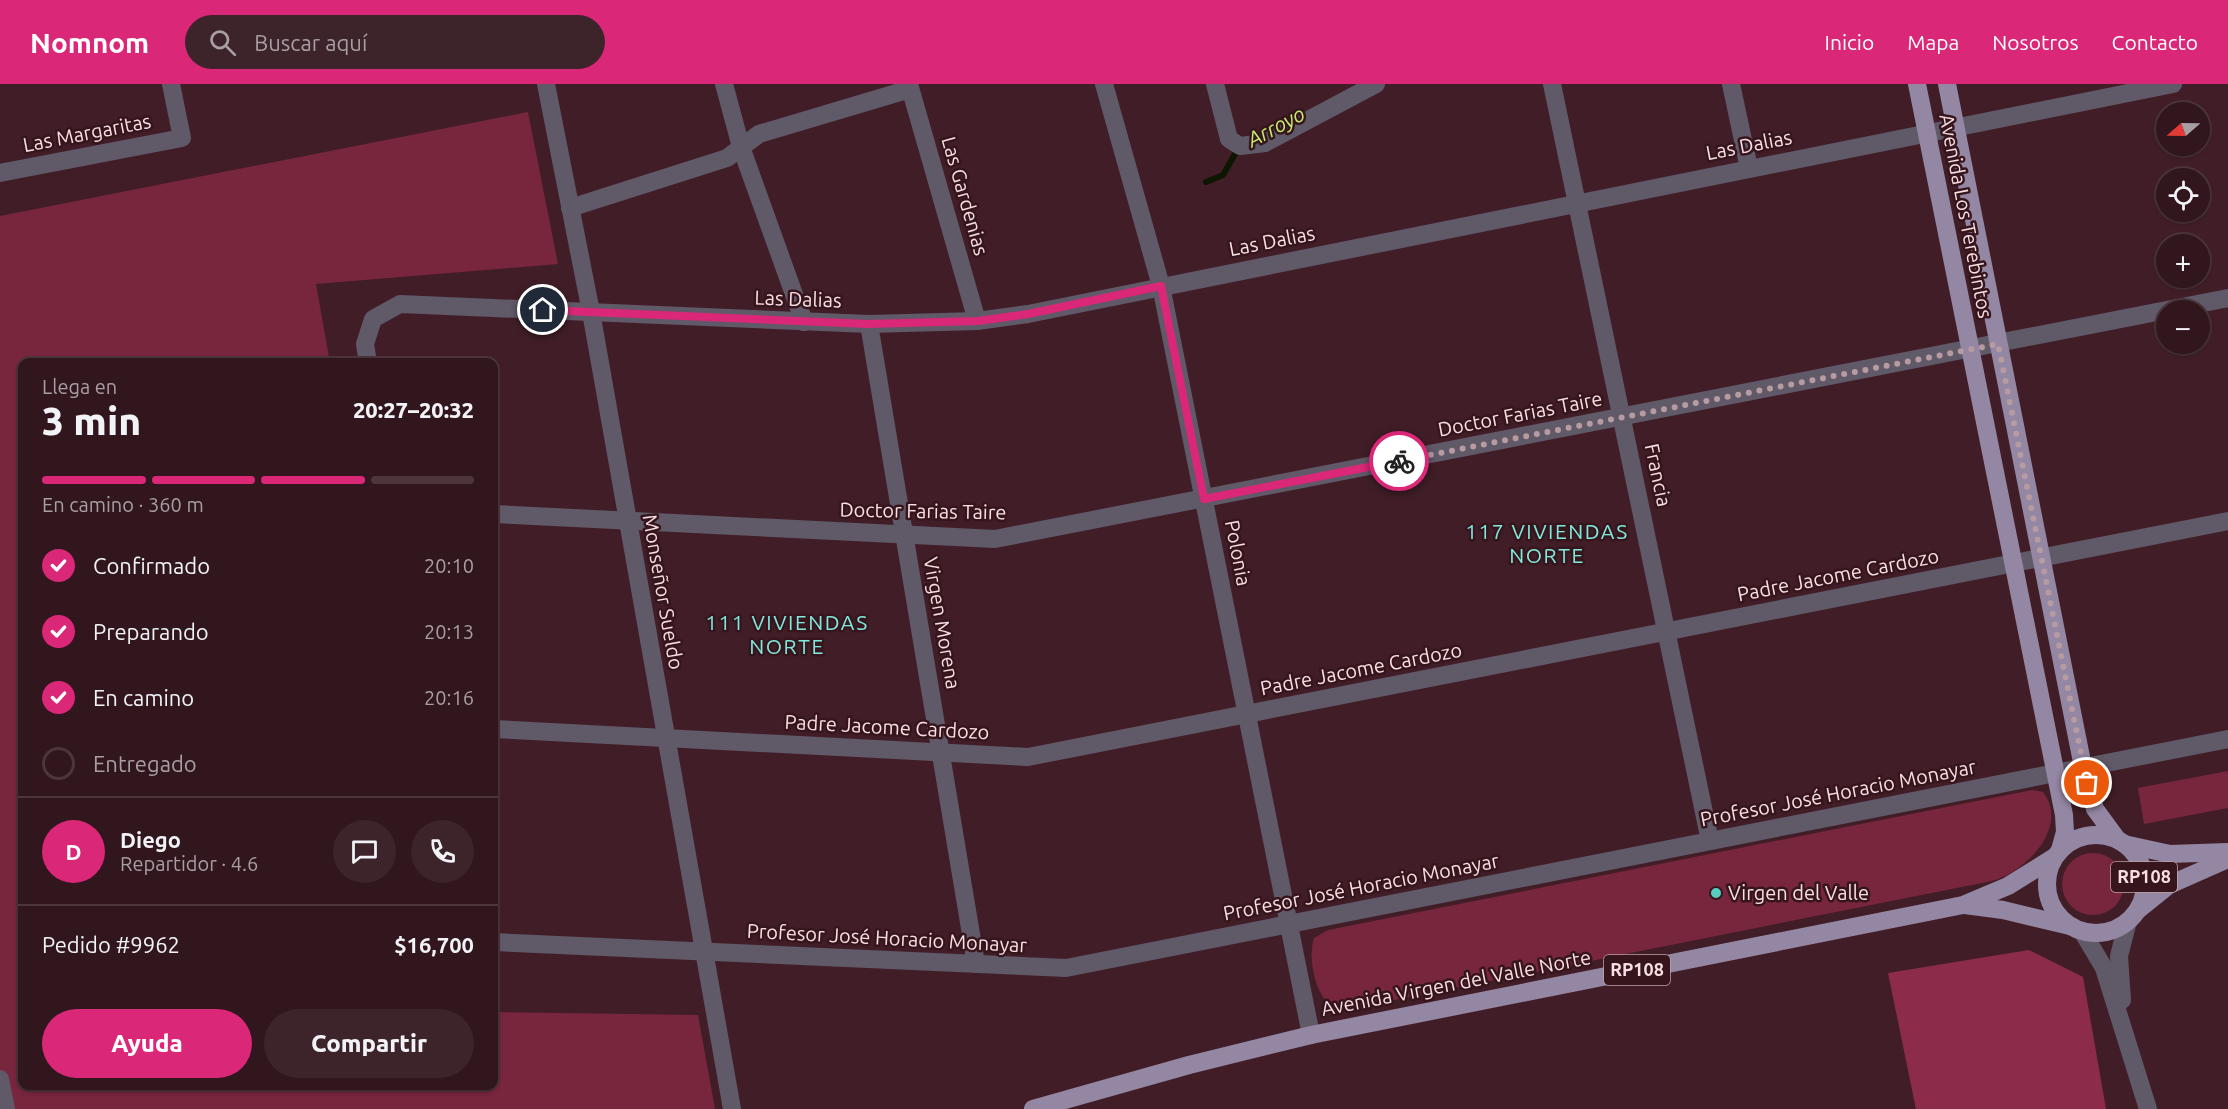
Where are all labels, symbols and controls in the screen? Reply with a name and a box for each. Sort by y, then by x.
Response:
search box [185,15,605,69]
icon: search [206,26,239,59]
text: Nomnom [30,27,149,58]
text: Buscar aquí [254,30,367,55]
text: Inicio [1825,30,1874,54]
text: Mapa [1907,30,1959,54]
text: Nosotros [1992,30,2079,54]
text: Contacto [2112,30,2198,54]
water label: Arroyo [1242,101,1309,152]
north arrow [2156,102,2210,156]
map controls [2156,102,2210,354]
street label: Las Margaritas [21,109,153,156]
street label: Avenida Los Terebintos [1935,112,1998,320]
street label: Las Dalias [1704,125,1794,164]
street label: Las Gardenias [937,134,993,258]
button: locate [2156,168,2210,222]
street label: Las Dalias [1227,221,1317,260]
button: + [2156,234,2210,288]
pin [517,284,568,335]
street label: Las Dalias [754,285,842,312]
icon: home [526,293,559,326]
button: − [2156,300,2210,354]
text: Llega en [42,375,117,398]
street label: Doctor Farias Taire [1436,386,1604,441]
text: 20:27–20:32 [353,397,474,422]
text: 3 min [42,399,141,442]
courier [1369,431,1429,491]
street label: Francia [1641,441,1676,509]
icon: bike [1383,445,1416,478]
text: En camino · 360 m [42,493,204,516]
street label: Doctor Farias Taire [839,498,1007,523]
street label: Monseñor Sueldo [639,513,688,671]
street label: Polonia [1221,518,1256,588]
district label: 117 VIVIENDAS NORTE [1465,519,1629,567]
street label: Padre Jacome Cardozo [1735,544,1941,605]
icon: check [42,549,75,582]
text: Confirmado [93,553,210,578]
text: 20:10 [424,554,474,577]
street label: Virgen Morena [920,555,965,691]
district label: 111 VIVIENDAS NORTE [705,610,869,658]
icon: check [42,615,75,648]
text: Preparando [93,619,209,644]
text: 20:13 [424,620,474,643]
street label: Padre Jacome Cardozo [1258,638,1464,699]
icon: check [42,681,75,714]
text: En camino [93,685,194,710]
text: 20:16 [424,686,474,709]
street label: Padre Jacome Cardozo [784,710,990,743]
text: Entregado [93,751,197,776]
street label: Profesor José Horacio Monayar [1698,754,1978,831]
pin [2061,757,2112,808]
icon: bag [2070,766,2103,799]
button: chat [333,820,396,883]
button: phone [411,820,474,883]
text: Diego [120,827,181,852]
text: D [65,839,82,864]
street label: Profesor José Horacio Monayar [1221,848,1501,925]
text: Repartidor · 4.6 [120,852,258,875]
road number: RP108 [2111,862,2177,892]
place label: Virgen del Valle [1728,881,1869,904]
marker: Virgen del Valle [1709,886,1723,900]
street label: Profesor José Horacio Monayar [746,919,1028,956]
text: Pedido #9962 [42,932,180,957]
text: $16,700 [394,932,474,957]
street label: Avenida Virgen del Valle Norte [1319,945,1593,1020]
road number: RP108 [1604,955,1670,985]
button: Ayuda [42,1009,252,1078]
button: Compartir [264,1009,474,1078]

